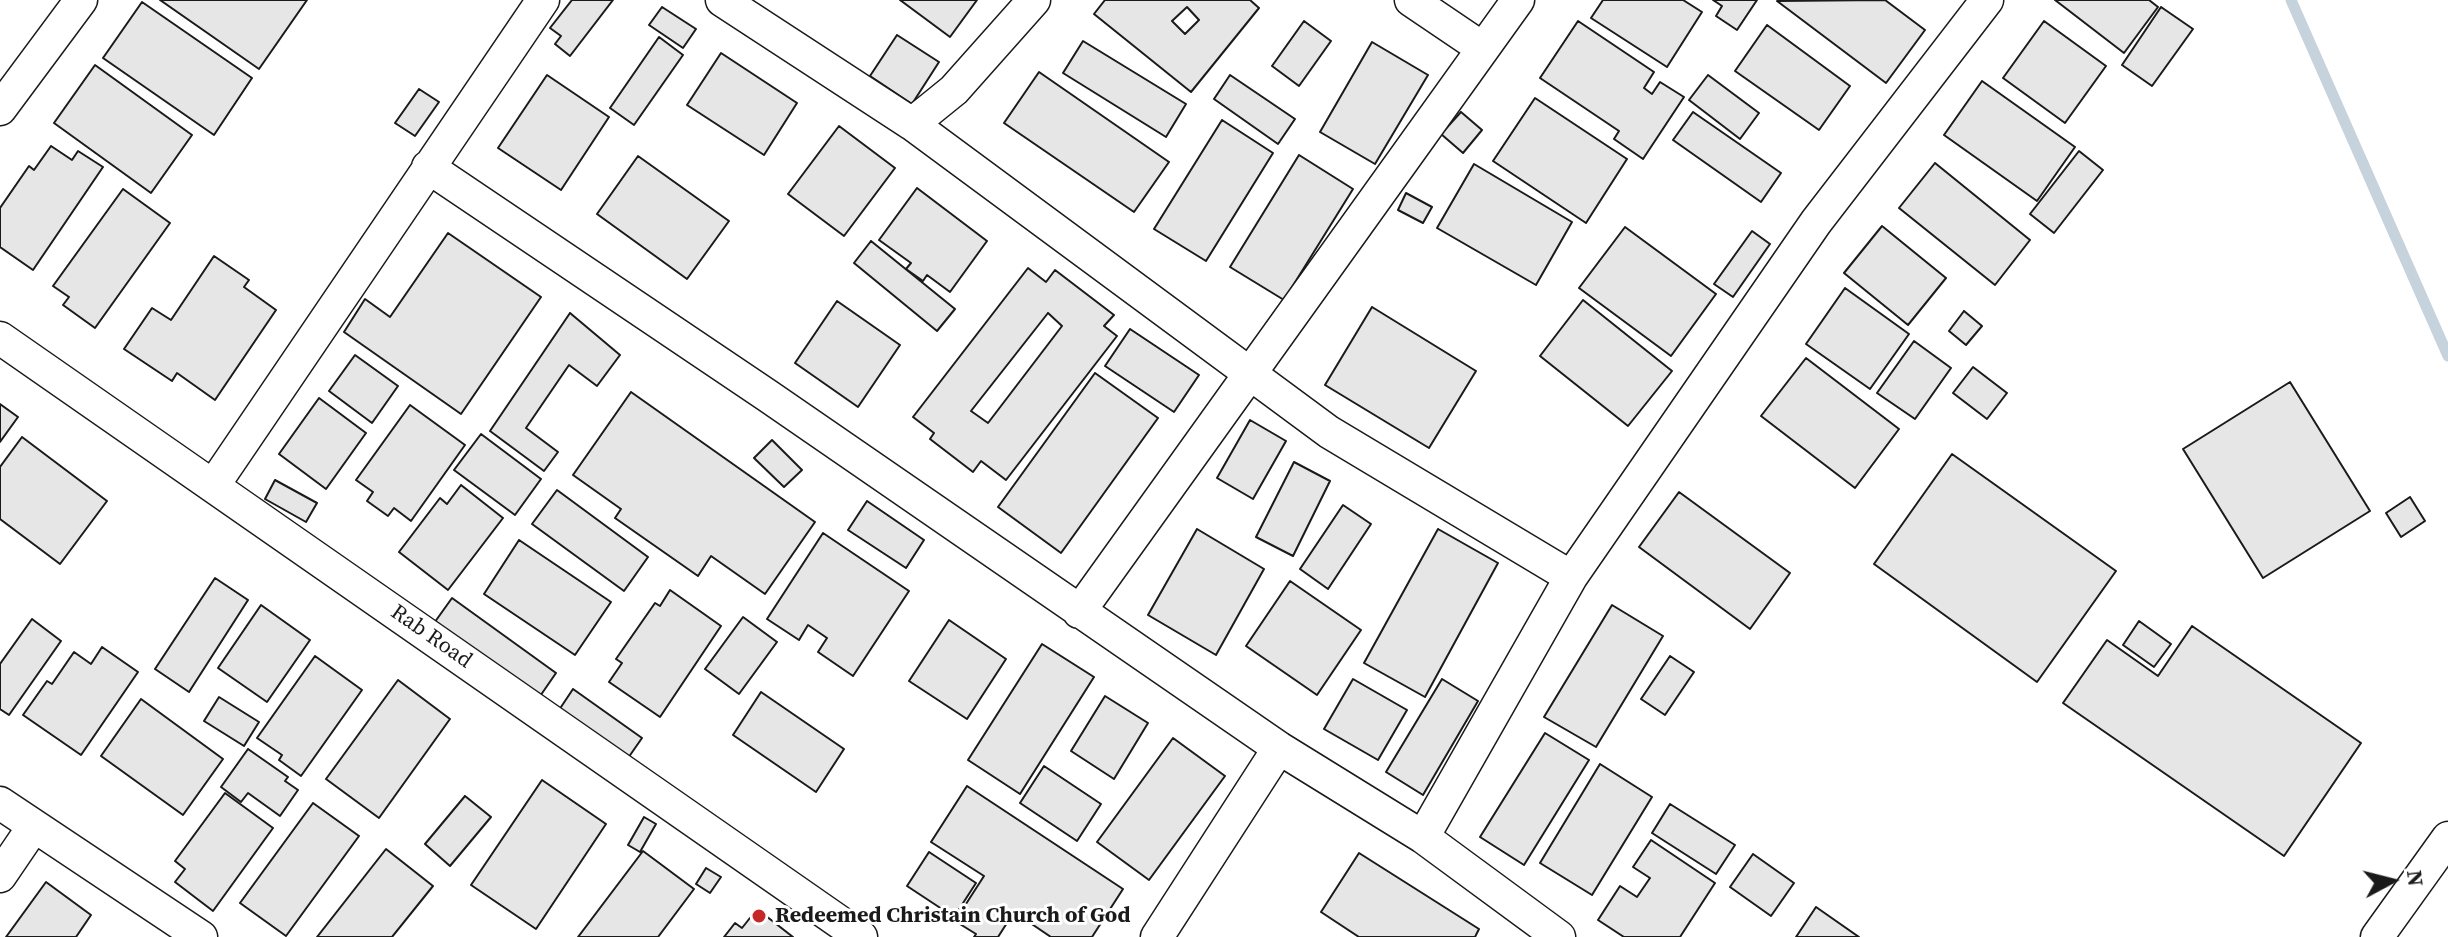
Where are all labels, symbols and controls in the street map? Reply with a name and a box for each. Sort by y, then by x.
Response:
street label: Rab Road [385,599,477,675]
north arrow [2352,841,2432,921]
text: N [2400,868,2432,888]
place label: Redeemed Christain Church of God [775,903,1131,929]
marker: Redeemed Christain Church of God [750,907,768,925]

